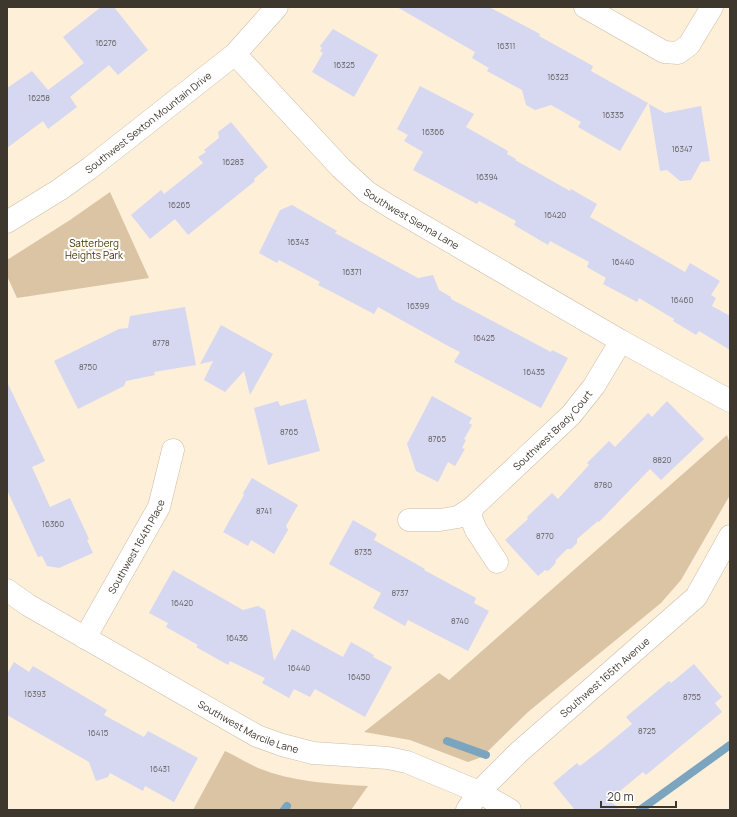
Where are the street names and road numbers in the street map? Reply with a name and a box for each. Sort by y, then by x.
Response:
street label: Southwest Sexton Mountain Drive [82,68,214,176]
street label: Southwest Sienna Lane [361,185,462,252]
street label: Southwest Brady Court [510,387,595,473]
street label: Southwest 164th Place [105,498,168,596]
street label: Southwest 165th Avenue [557,634,653,720]
street label: Southwest Marcile Lane [195,697,300,756]

